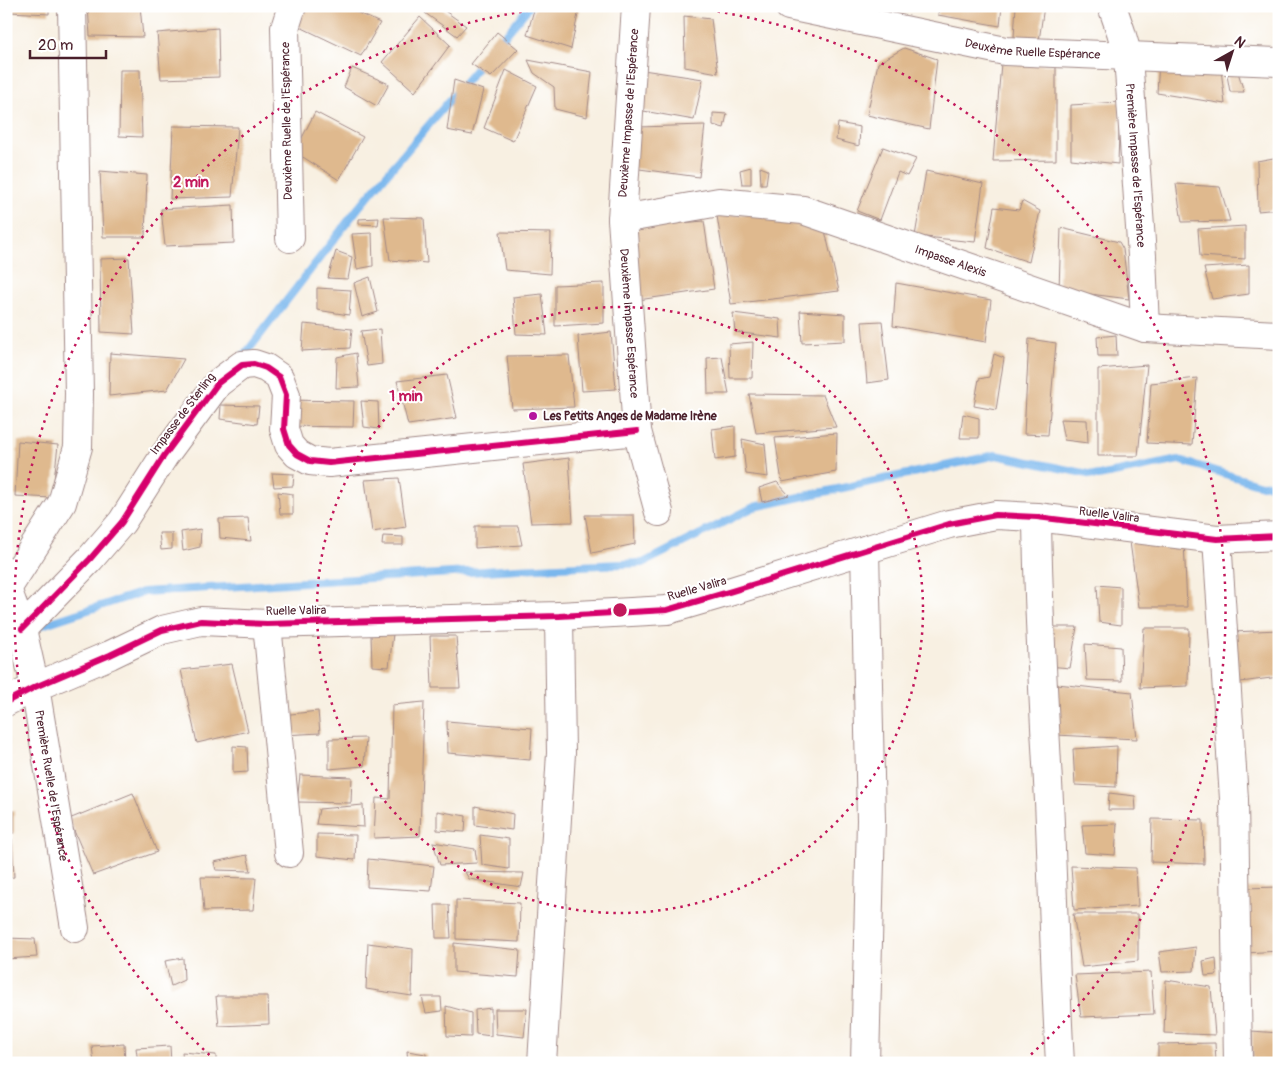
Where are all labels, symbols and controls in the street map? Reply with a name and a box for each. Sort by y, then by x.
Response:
scale bar [30,28,106,60]
street label: Deuxième Impasse de l'Espérance [616,28,642,198]
north arrow [1208,28,1258,78]
text: N [1231,33,1249,52]
street label: Deuxème Ruelle Espérance [964,35,1101,62]
text: 20 m [38,36,73,55]
street label: Deuxième Ruelle de l'Espérance [278,42,296,200]
street label: Première Impasse de l'Espérance [1122,83,1149,248]
text: 2 min [173,173,209,192]
street label: Impasse Alexis [913,242,989,280]
street label: Deuxième Impasse Espérance [617,248,642,399]
street label: Impasse de Sterling [147,370,219,458]
text: 1 min [389,387,423,406]
place label: Les Petits Anges de Madame Irène [543,409,718,424]
marker: Les Petits Anges de Madame Irène [527,410,539,422]
street label: Ruelle Valira [1078,504,1140,526]
street label: Ruelle Valira [666,573,729,605]
centre of rings [611,601,629,619]
street label: Ruelle Valira [265,603,327,619]
street label: Première Ruelle de l'Espérance [31,709,71,862]

